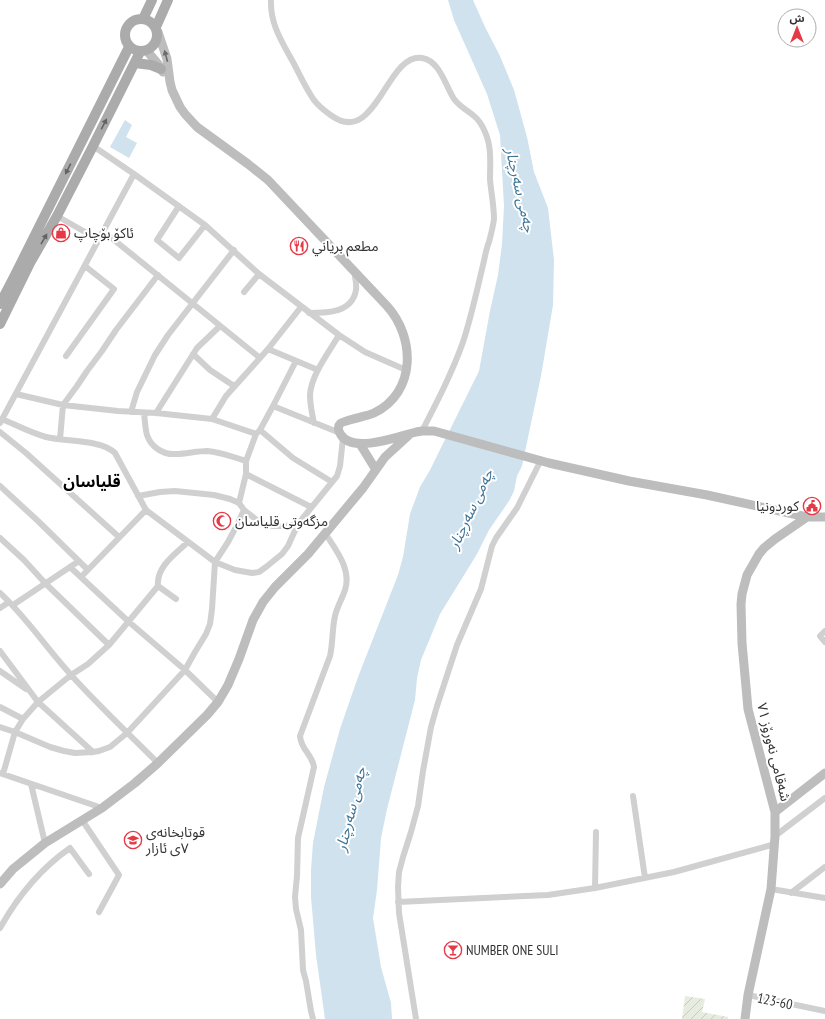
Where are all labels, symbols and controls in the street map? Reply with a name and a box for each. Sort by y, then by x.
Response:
north arrow [777,8,817,48]
text: ش [789,11,805,25]
one-way arrow [163,50,169,62]
one-way arrow [101,119,107,130]
water label: چەمی سەرچنار [500,145,539,234]
one-way arrow [65,164,72,175]
shop icon: ئاکۆ بۆچاپ [51,223,71,243]
place label: ئاکۆ بۆچاپ [74,224,134,243]
one-way arrow [40,233,47,245]
restaurant icon: مطعم برياني [289,236,309,256]
place label: مطعم برياني [312,237,379,257]
water label: چەمی سەرچنار [443,466,498,553]
district label: قلياسان [63,471,121,491]
public building icon: كوردونيا [802,496,822,516]
place label: كوردونيا [756,497,799,515]
mosque icon: مزگەوتی قلیاسان [212,511,232,531]
place label: مزگەوتی قلیاسان [235,512,328,530]
street label: شەقامی نەورۆز ٧١ [753,701,795,803]
water label: چەمی سەرچنار [331,765,371,854]
place label: قوتابخانەی ٧ی ئازار [145,823,205,857]
school or university icon: قوتابخانەی ٧ی ئازار [123,830,143,850]
bar icon: NUMBER ONE SULI [443,940,463,960]
place label: NUMBER ONE SULI [466,941,559,959]
street label: 123-60 [756,988,794,1014]

